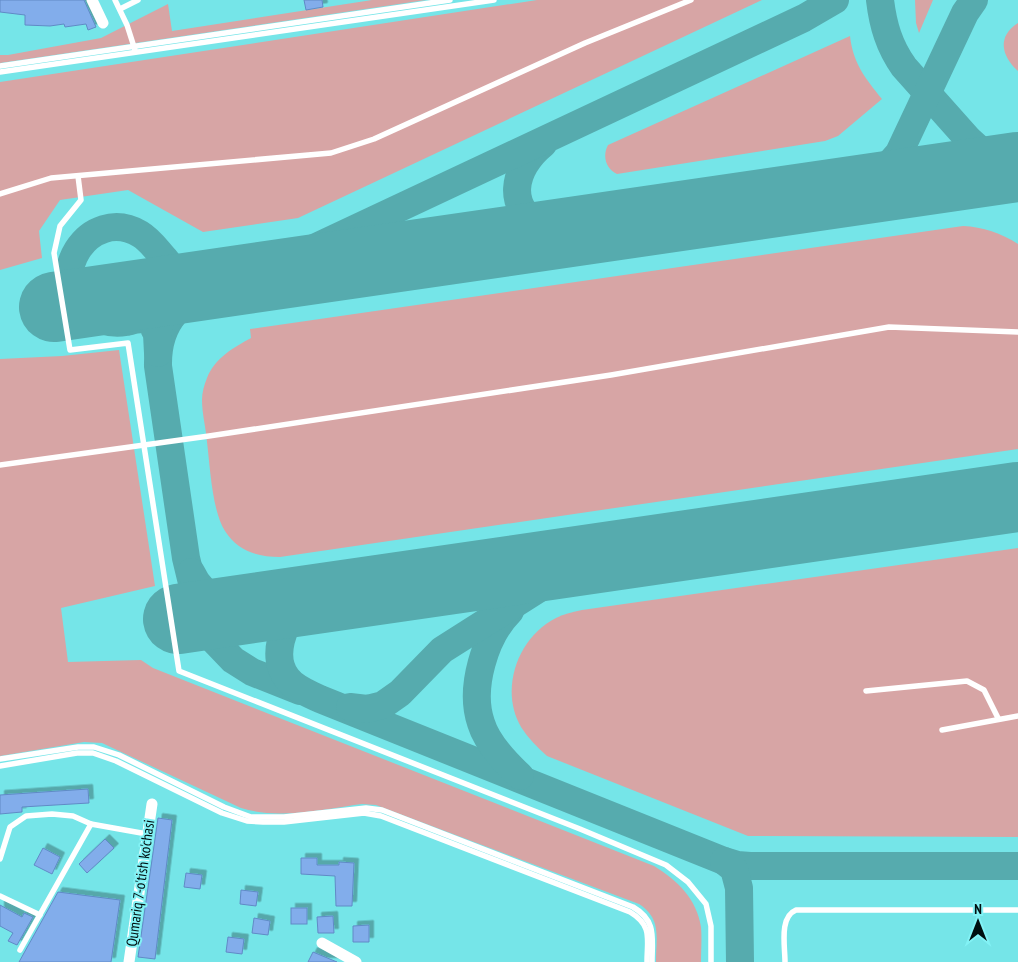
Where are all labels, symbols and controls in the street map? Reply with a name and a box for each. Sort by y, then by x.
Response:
street label: Qumariq 7-o'tish ko'chasi [122,818,158,948]
north arrow [953,897,1003,947]
text: N [974,900,982,918]

